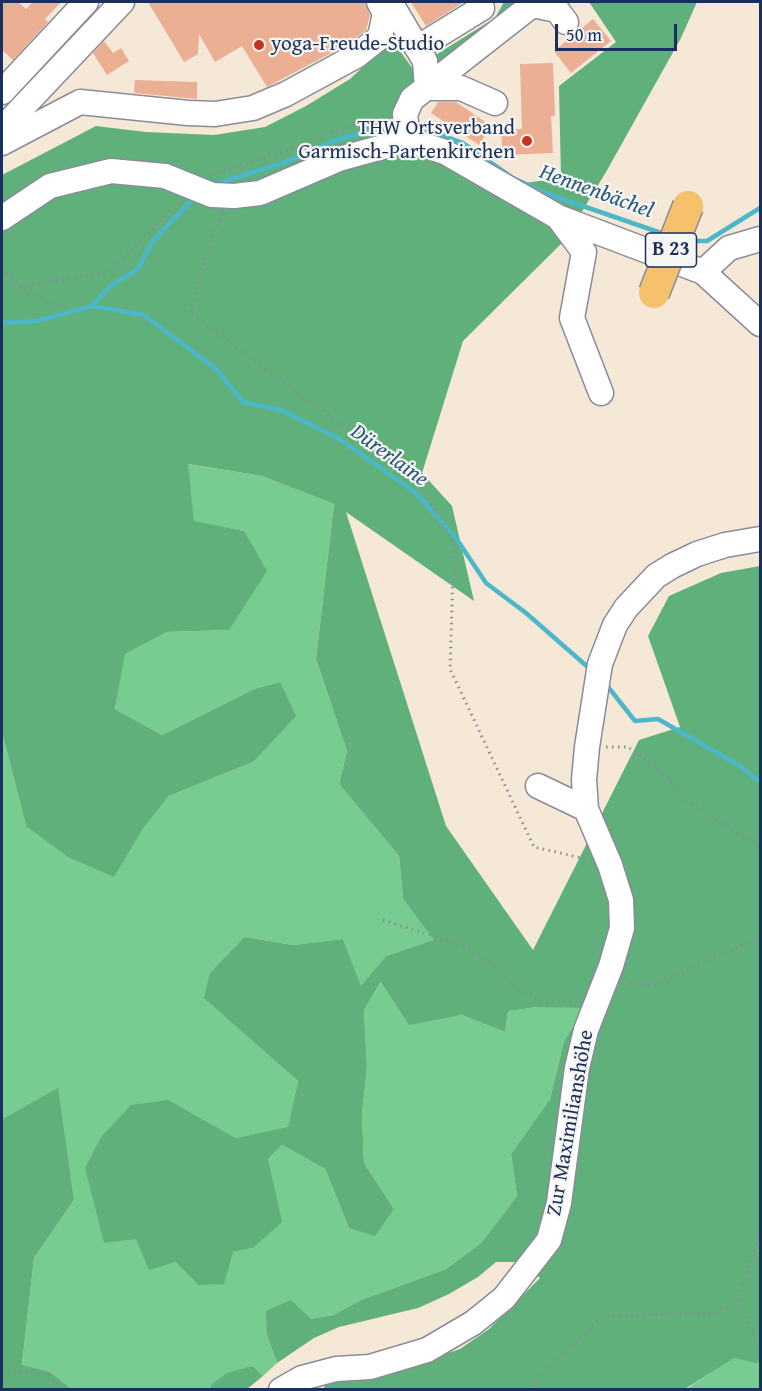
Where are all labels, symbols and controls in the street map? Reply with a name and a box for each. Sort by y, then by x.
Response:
scale bar [558,12,680,50]
text: 50 m [566,21,602,48]
place label: yoga-Freude-Studio [271,32,444,58]
marker: yoga-Freude-Studio [252,38,266,52]
place label: THW Ortsverband Garmisch-Partenkirchen [298,116,515,166]
marker: THW Ortsverband Garmisch-Partenkirchen [520,134,534,148]
water label: Hennenbächel [536,159,656,225]
road number: B 23 [646,233,696,267]
water label: Dürerlaine [345,419,433,493]
street label: Zur Maximilianshöhe [542,1028,600,1218]

